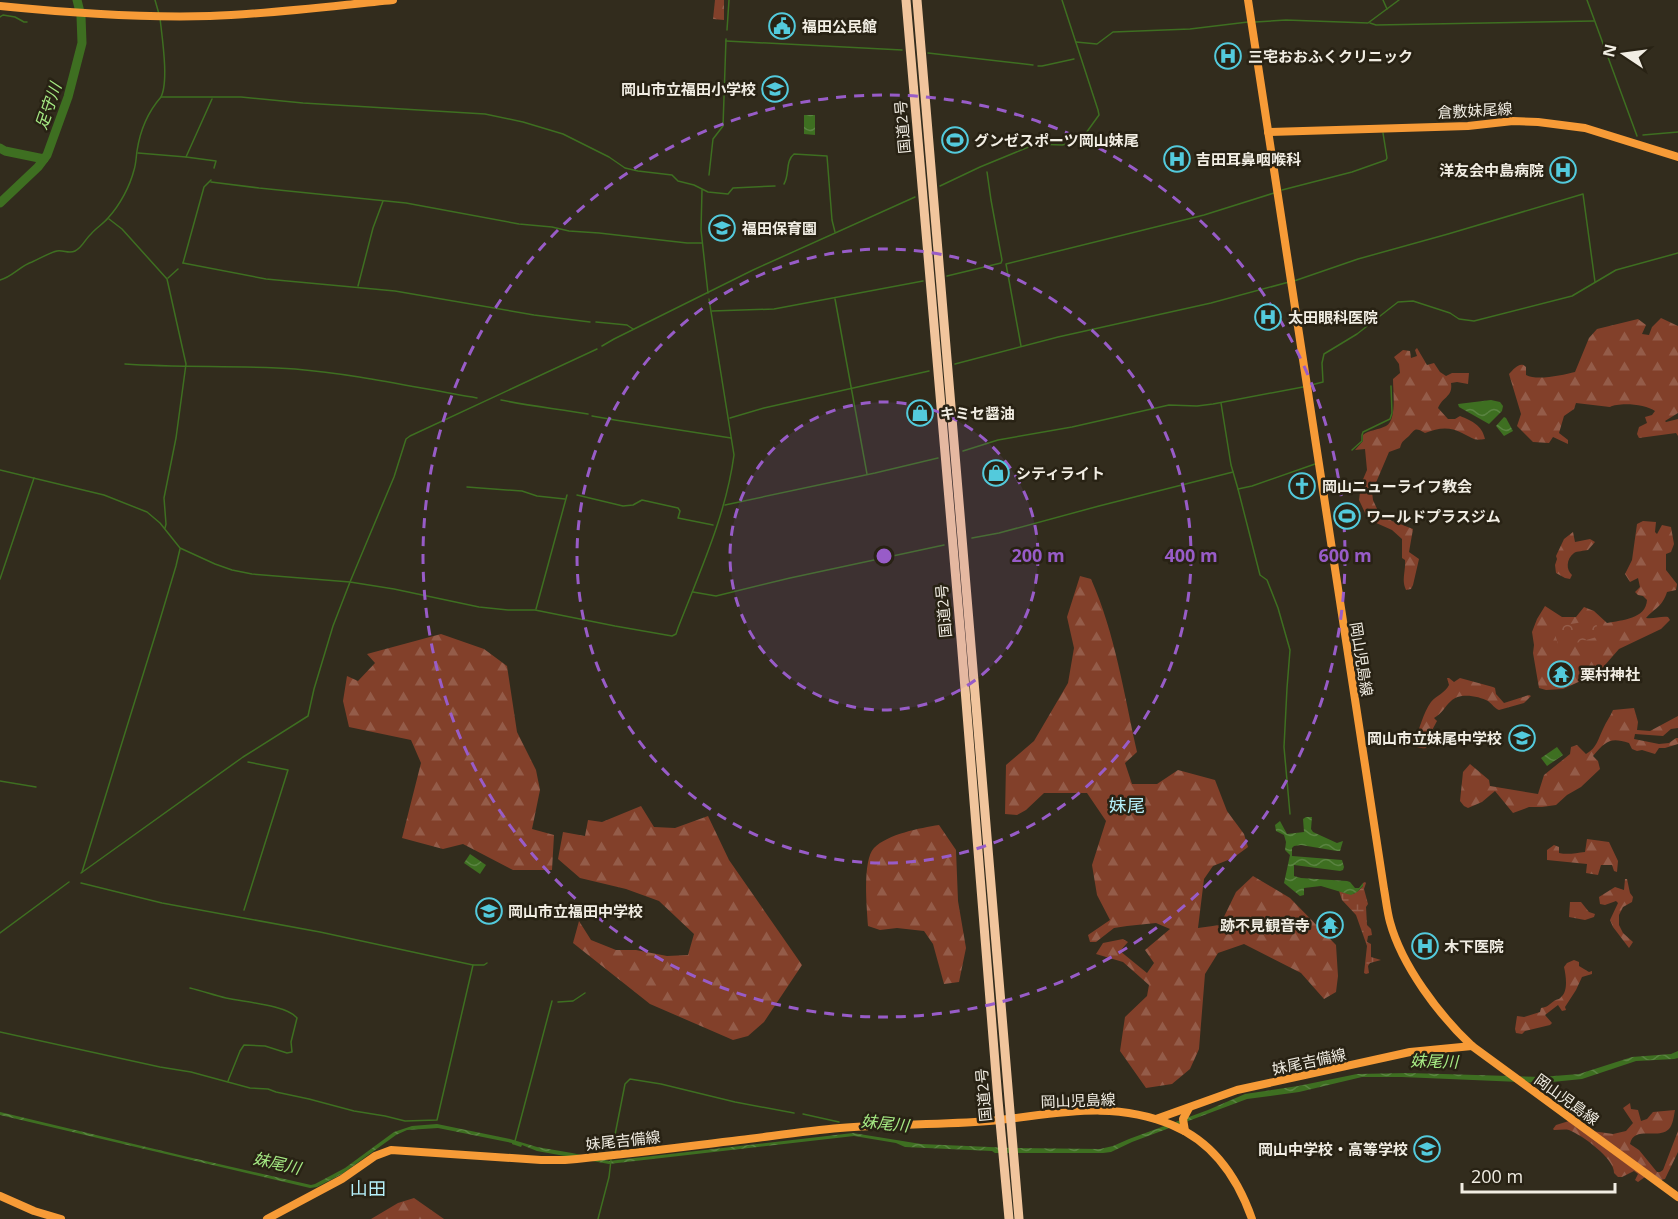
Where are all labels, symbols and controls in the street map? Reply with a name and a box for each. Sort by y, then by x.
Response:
public building icon: 福田公民館 [767,11,797,41]
place label: 福田公民館 [801,16,877,36]
north arrow [1594,24,1654,84]
hospital icon: 三宅おおふくクリニック [1213,41,1243,71]
text: N [1597,42,1622,59]
place label: 三宅おおふくクリニック [1248,46,1413,66]
school or university icon: 岡山市立福田小学校 [760,74,790,104]
water label: 足守川 [30,78,67,132]
place label: 岡山市立福田小学校 [621,79,756,99]
street label: 倉敷妹尾線 [1437,98,1513,122]
street label: 国道2号 [890,99,914,155]
sports icon: グンゼスポーツ岡山妹尾 [940,125,970,155]
place label: グンゼスポーツ岡山妹尾 [974,130,1139,150]
hospital icon: 吉田耳鼻咽喉科 [1162,144,1192,174]
place label: 吉田耳鼻咽喉科 [1196,149,1301,169]
hospital icon: 洋友会中島病院 [1548,155,1578,185]
place label: 洋友会中島病院 [1439,160,1544,180]
school or university icon: 福田保育園 [707,213,737,243]
place label: 福田保育園 [741,218,817,238]
hospital icon: 太田眼科医院 [1253,302,1283,332]
place label: 太田眼科医院 [1288,307,1378,327]
shop icon: キミセ醤油 [905,398,935,428]
place label: キミセ醤油 [940,403,1015,423]
shop icon: シティライト [981,458,1011,488]
place label: シティライト [1016,463,1105,483]
church icon: 岡山ニューライフ教会 [1287,471,1317,501]
place label: 岡山ニューライフ教会 [1322,476,1472,496]
sports icon: ワールドプラスジム [1332,501,1362,531]
place label: ワールドプラスジム [1366,506,1501,526]
text: 200 m [1011,543,1065,567]
text: 400 m [1164,543,1218,567]
text: 600 m [1318,543,1372,567]
centre of rings [874,546,894,566]
street label: 国道2号 [931,583,955,639]
street label: 岡山児島線 [1346,620,1378,698]
temple icon: 栗村神社 [1546,659,1576,689]
place label: 栗村神社 [1580,664,1640,684]
school or university icon: 岡山市立妹尾中学校 [1507,723,1537,753]
place label: 岡山市立妹尾中学校 [1367,728,1502,748]
district label: 妹尾 [1109,793,1145,817]
school or university icon: 岡山市立福田中学校 [474,896,504,926]
place label: 岡山市立福田中学校 [508,901,643,921]
temple icon: 跡不見観音寺 [1315,910,1345,940]
place label: 跡不見観音寺 [1220,915,1310,935]
hospital icon: 木下医院 [1410,931,1440,961]
place label: 木下医院 [1444,936,1504,956]
street label: 妹尾吉備線 [1270,1043,1348,1079]
water label: 妹尾川 [1410,1050,1460,1072]
street label: 国道2号 [971,1067,995,1123]
street label: 岡山児島線 [1531,1069,1603,1129]
street label: 岡山児島線 [1040,1089,1116,1111]
water label: 妹尾川 [860,1110,912,1137]
street label: 妹尾吉備線 [585,1126,661,1154]
school or university icon: 岡山中学校・高等学校 [1412,1134,1442,1164]
place label: 岡山中学校・高等学校 [1258,1139,1408,1159]
water label: 妹尾川 [251,1147,305,1180]
scale bar [1462,1156,1615,1194]
text: 200 m [1471,1164,1523,1188]
district label: 山田 [350,1176,386,1200]

